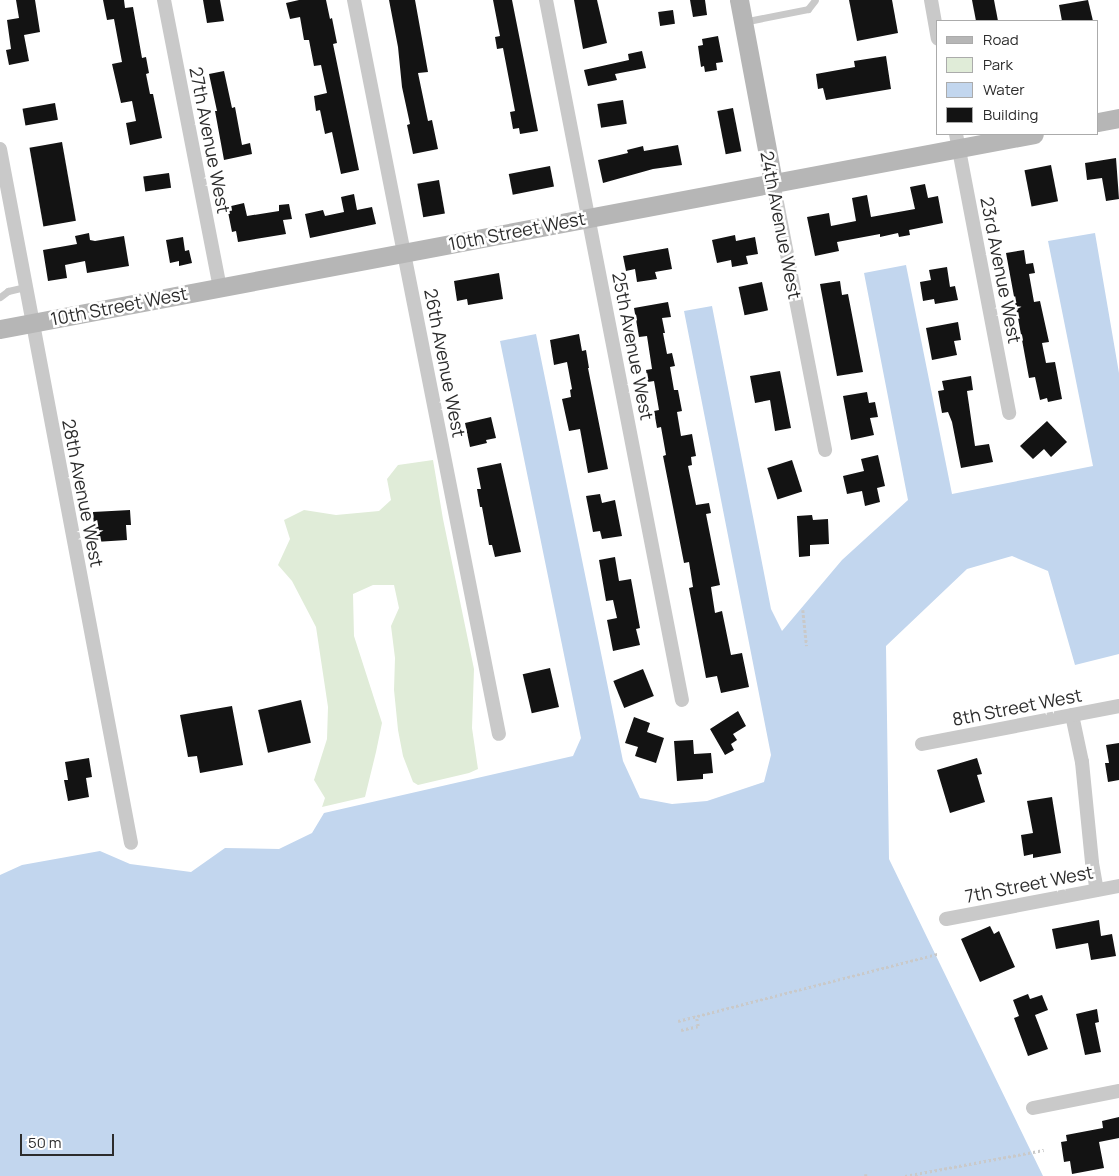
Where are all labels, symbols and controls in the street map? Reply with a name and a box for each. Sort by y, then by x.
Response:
legend [936,20,1099,135]
text: Road [983,29,1019,50]
text: Park [983,54,1013,75]
street label: 27th Avenue West [185,65,235,215]
text: Water [983,79,1025,100]
text: Building [983,104,1038,125]
street label: 24th Avenue West [756,149,806,301]
street label: 23rd Avenue West [976,195,1026,345]
street label: 10th Street West [447,207,587,255]
street label: 25th Avenue West [608,270,658,422]
street label: 10th Street West [49,282,189,330]
street label: 26th Avenue West [420,287,470,439]
street label: 28th Avenue West [58,417,108,569]
street label: 8th Street West [950,684,1084,730]
street label: 7th Street West [963,861,1095,907]
scale bar [22,1124,116,1156]
text: 50 m [28,1132,62,1153]

